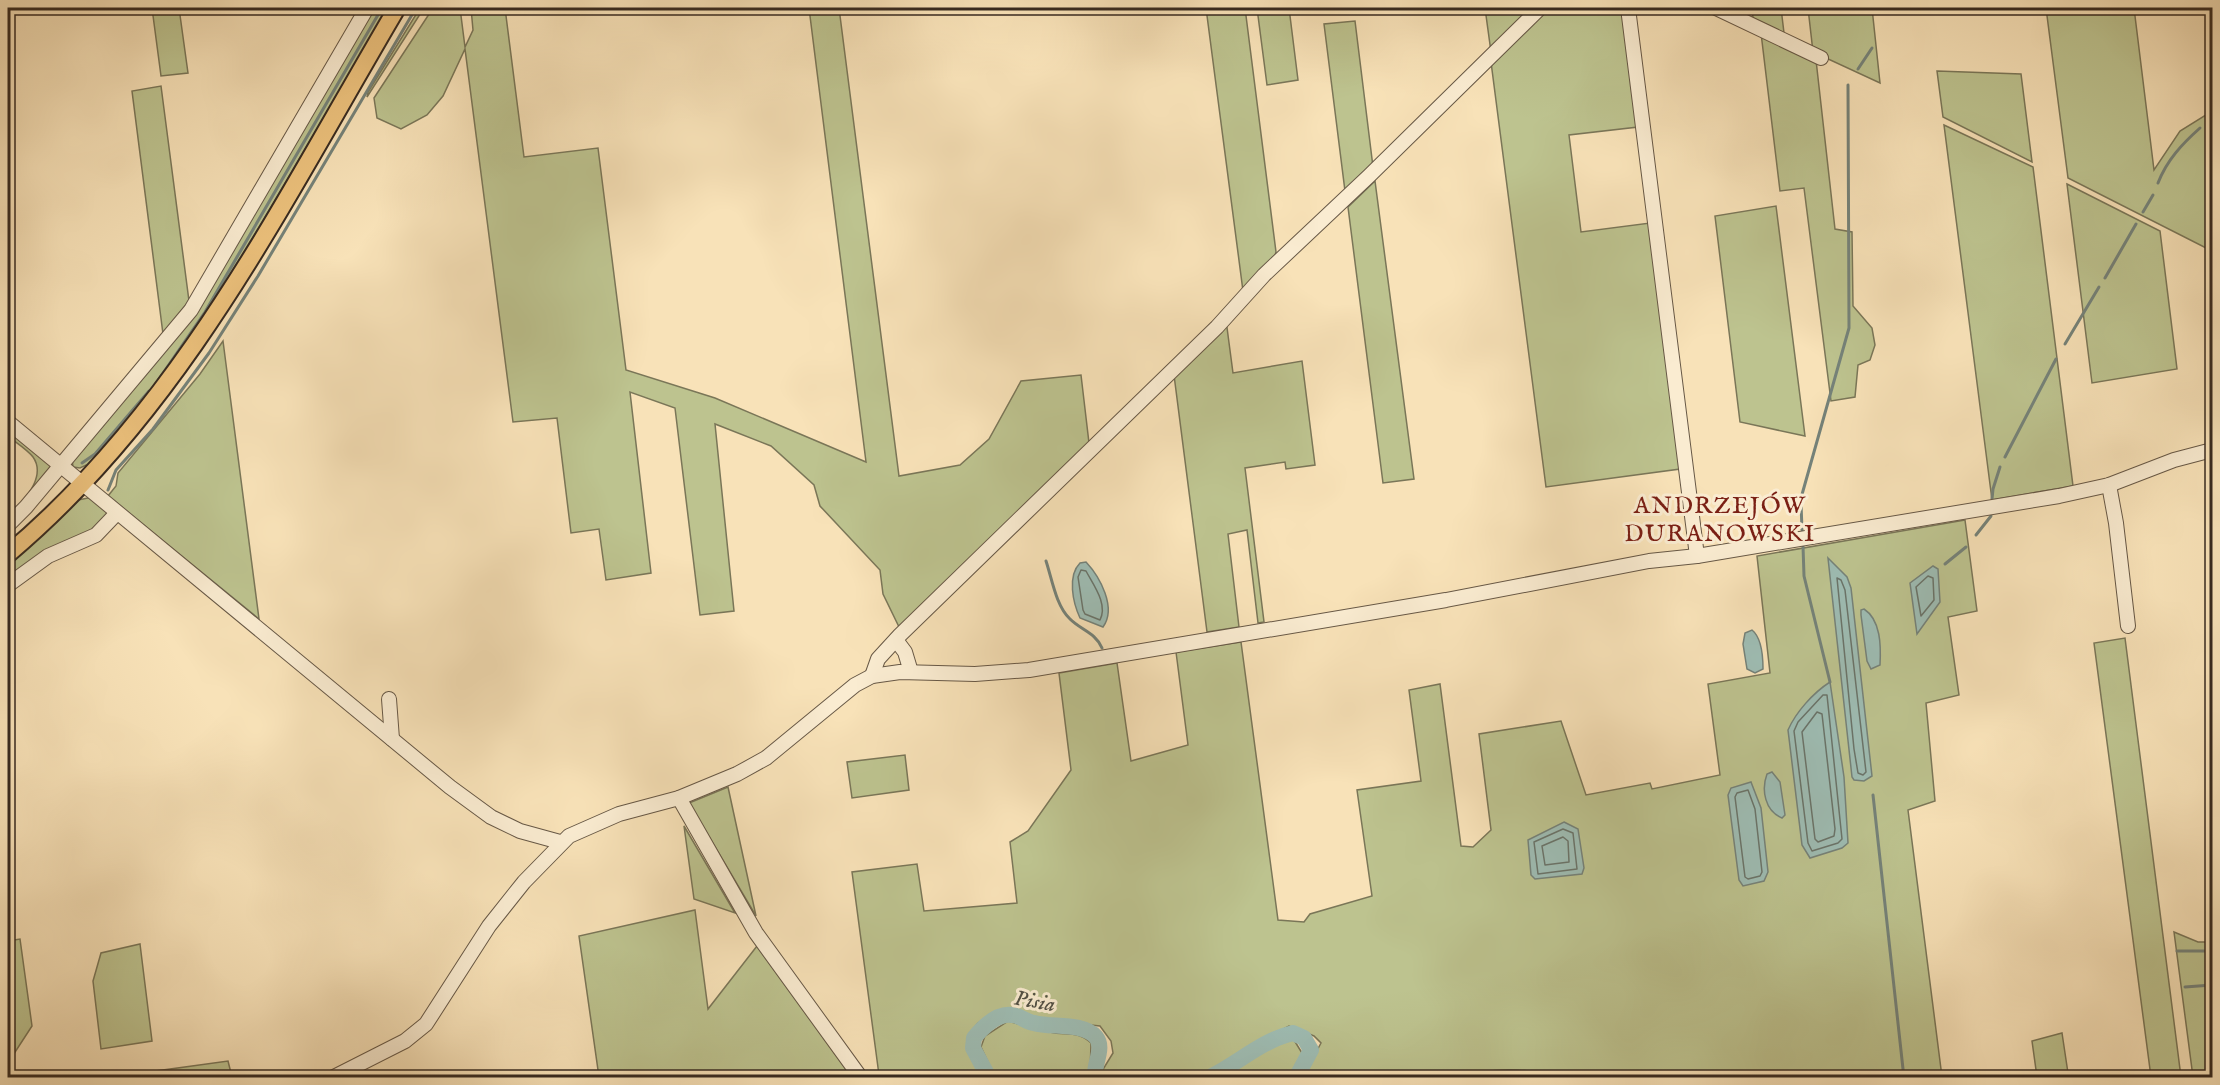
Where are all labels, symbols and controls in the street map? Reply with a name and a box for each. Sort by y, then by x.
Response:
district label: ANDRZEJÓW DURANOWSKI [1624,491,1816,550]
water label: Pisia [1012,985,1058,1019]

